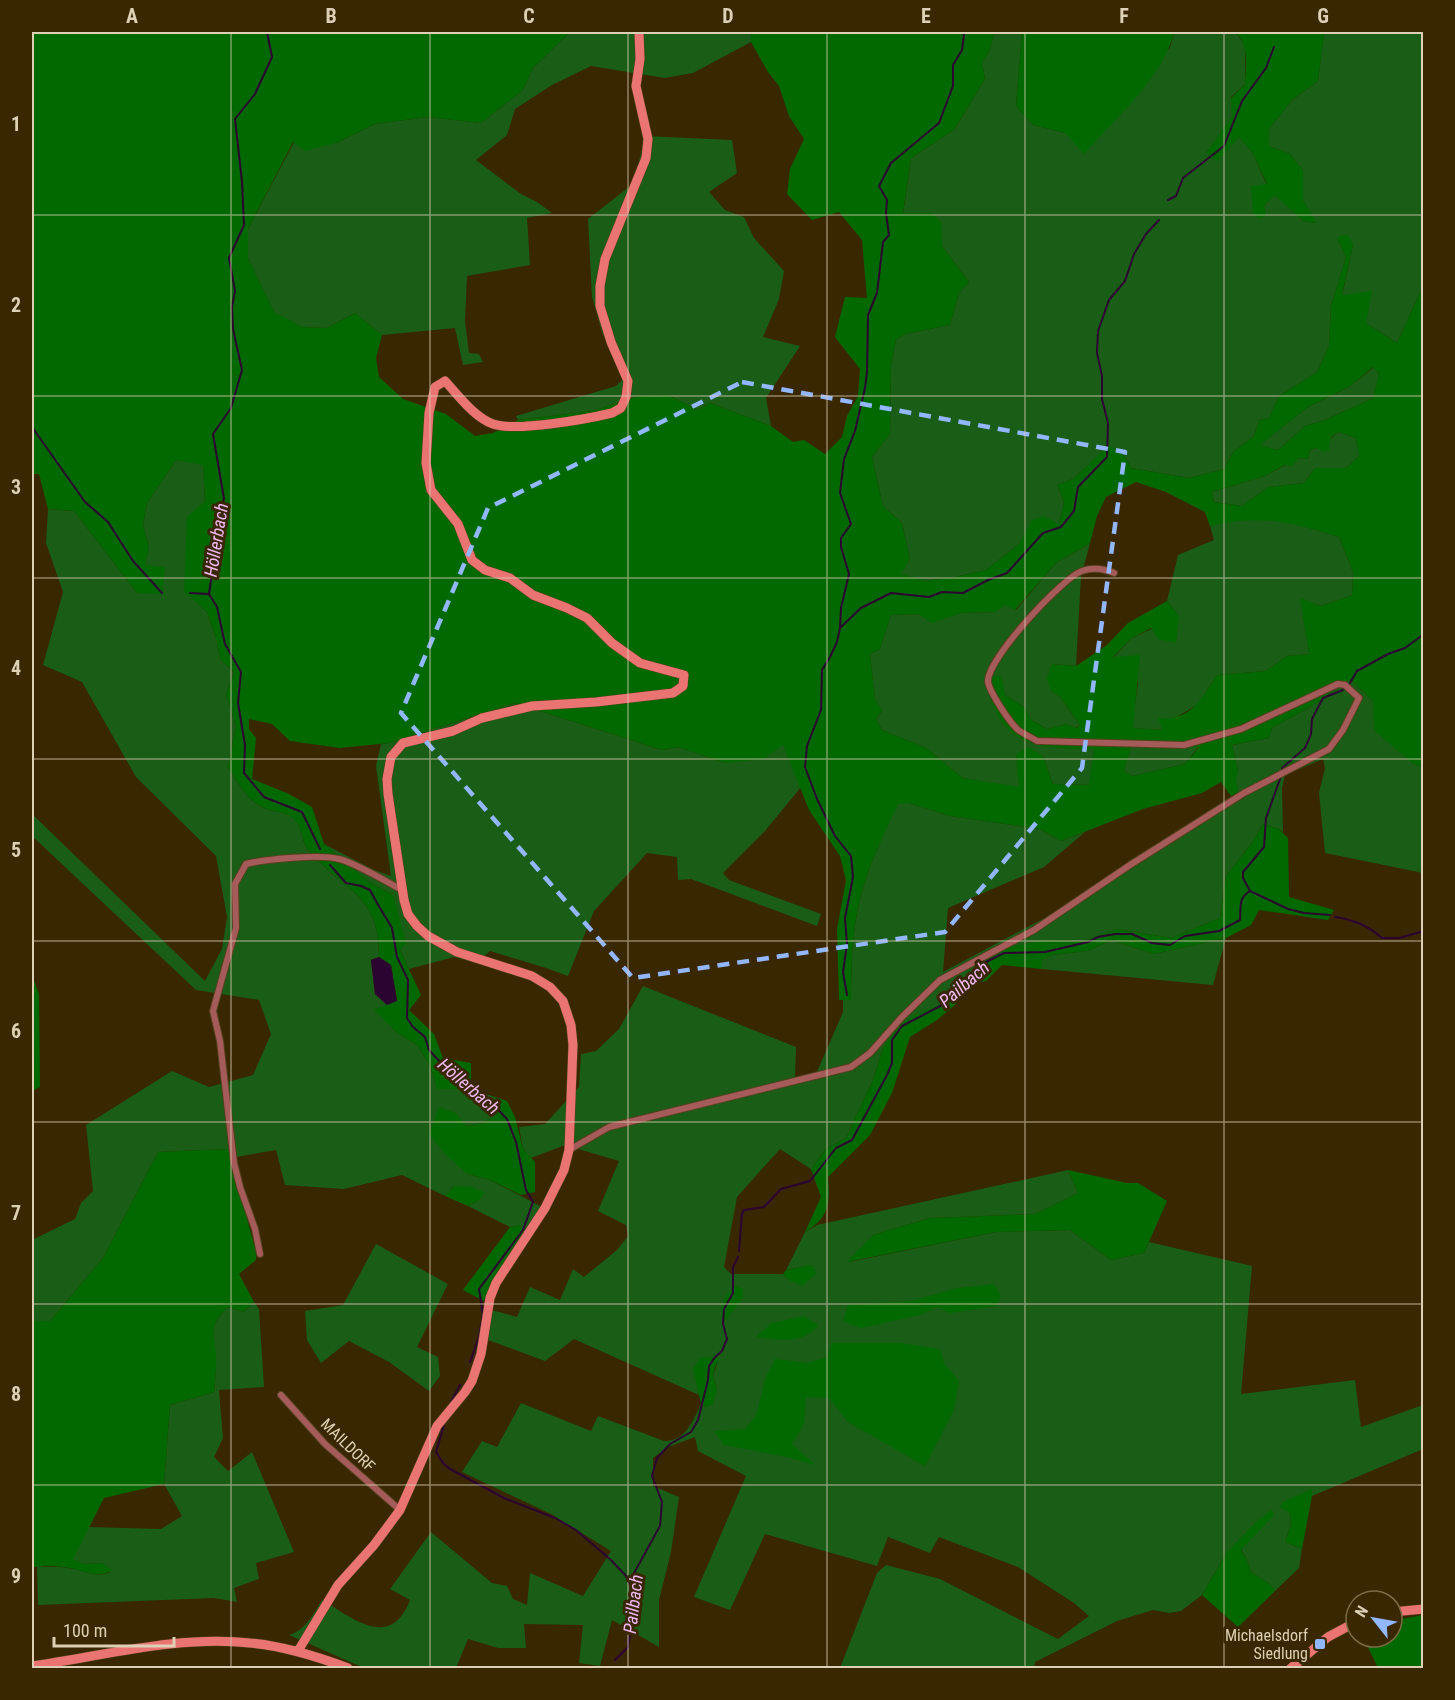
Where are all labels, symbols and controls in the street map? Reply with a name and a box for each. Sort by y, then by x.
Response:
text: A [126,4,138,28]
text: B [325,4,337,28]
text: C [523,4,535,28]
text: D [722,4,734,28]
text: E [921,4,931,28]
text: F [1119,4,1129,28]
text: G [1317,4,1329,28]
text: 1 [11,112,21,136]
text: 2 [11,293,21,317]
text: 3 [11,475,21,499]
water label: Höllerbach [200,502,232,578]
text: 4 [11,656,21,680]
text: 5 [11,838,21,862]
water label: Pailbach [935,957,993,1011]
text: 6 [11,1019,21,1043]
water label: Höllerbach [434,1054,504,1118]
text: 7 [11,1201,21,1225]
text: 8 [11,1382,21,1406]
street label: MAILDORF [317,1415,379,1476]
text: 9 [11,1564,21,1588]
water label: Pailbach [619,1573,647,1635]
north arrow [1344,1589,1404,1649]
text: N [1351,1602,1372,1621]
scale bar [54,1610,174,1648]
text: 100 m [63,1620,107,1641]
place label: Michaelsdorf Siedlung [1225,1626,1308,1663]
marker: Michaelsdorf Siedlung [1313,1637,1327,1651]

